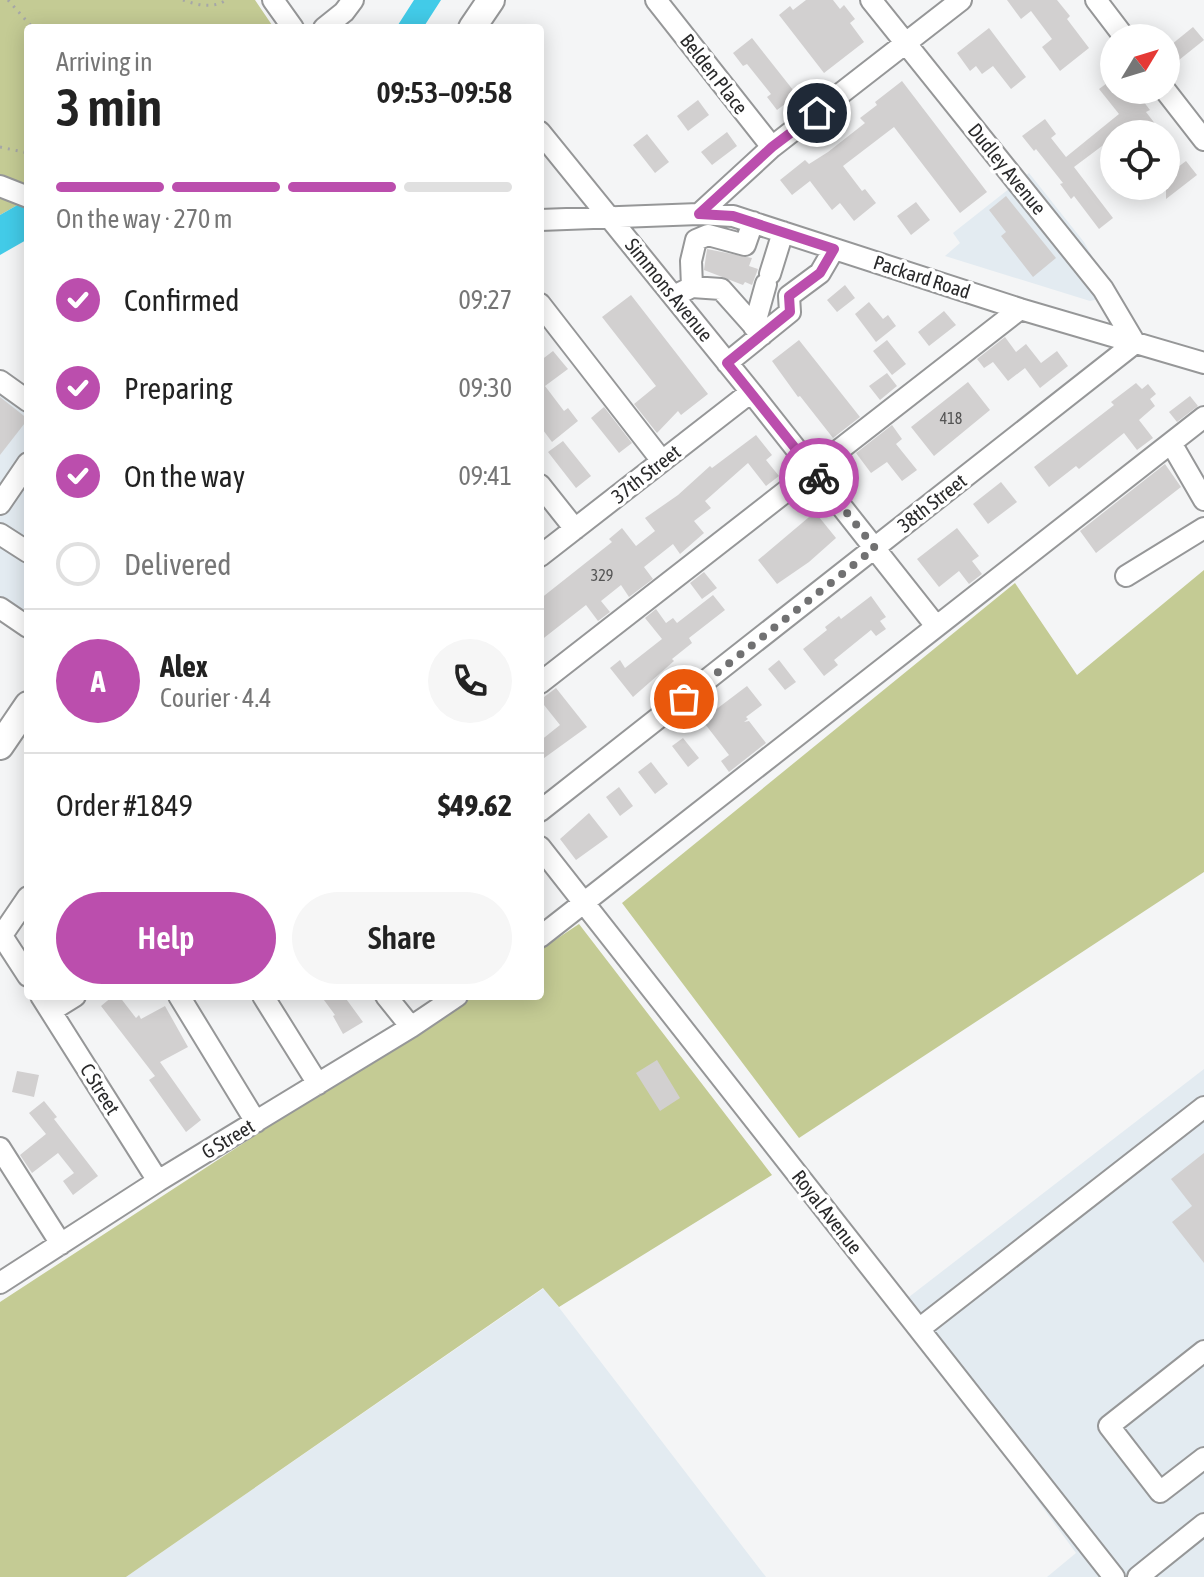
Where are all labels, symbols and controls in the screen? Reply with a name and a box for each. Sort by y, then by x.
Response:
north arrow [1100,24,1180,104]
map controls [1100,24,1180,200]
street label: Belden Place [676,29,753,118]
text: Arriving in [56,47,153,77]
text: 09:53–09:58 [377,75,512,109]
text: 3 min [56,77,162,137]
pin [783,79,851,147]
icon: home [795,91,839,135]
street label: Dudley Avenue [964,118,1051,219]
button: locate [1100,120,1180,200]
text: On the way · 270 m [56,204,233,234]
street label: Simmons Avenue [621,233,718,346]
street label: Packard Road [871,250,973,303]
icon: check [56,278,100,322]
text: Confirmed [124,283,239,317]
text: 09:27 [458,285,512,315]
icon: check [56,366,100,410]
text: Preparing [124,371,233,405]
text: 09:30 [458,373,512,403]
house number: 418 [940,409,962,427]
courier [779,438,859,518]
street label: 37th Street [607,440,685,508]
icon: check [56,454,100,498]
icon: bike [797,456,841,500]
text: On the way [124,459,245,493]
text: 09:41 [458,461,512,491]
street label: 38th Street [893,469,971,537]
text: Delivered [124,547,232,581]
house number: 329 [591,566,613,584]
button: phone [428,639,512,723]
text: Alex [160,649,208,683]
text: A [91,664,105,698]
pin [650,665,718,733]
icon: bag [662,677,706,721]
text: Courier · 4.4 [160,683,271,713]
text: Order #1849 [56,788,193,822]
text: $49.62 [438,788,512,822]
button: Help [56,892,276,984]
button: Share [292,892,512,984]
street label: C Street [76,1059,125,1119]
street label: G Street [197,1114,258,1163]
street label: Royal Avenue [788,1165,867,1258]

